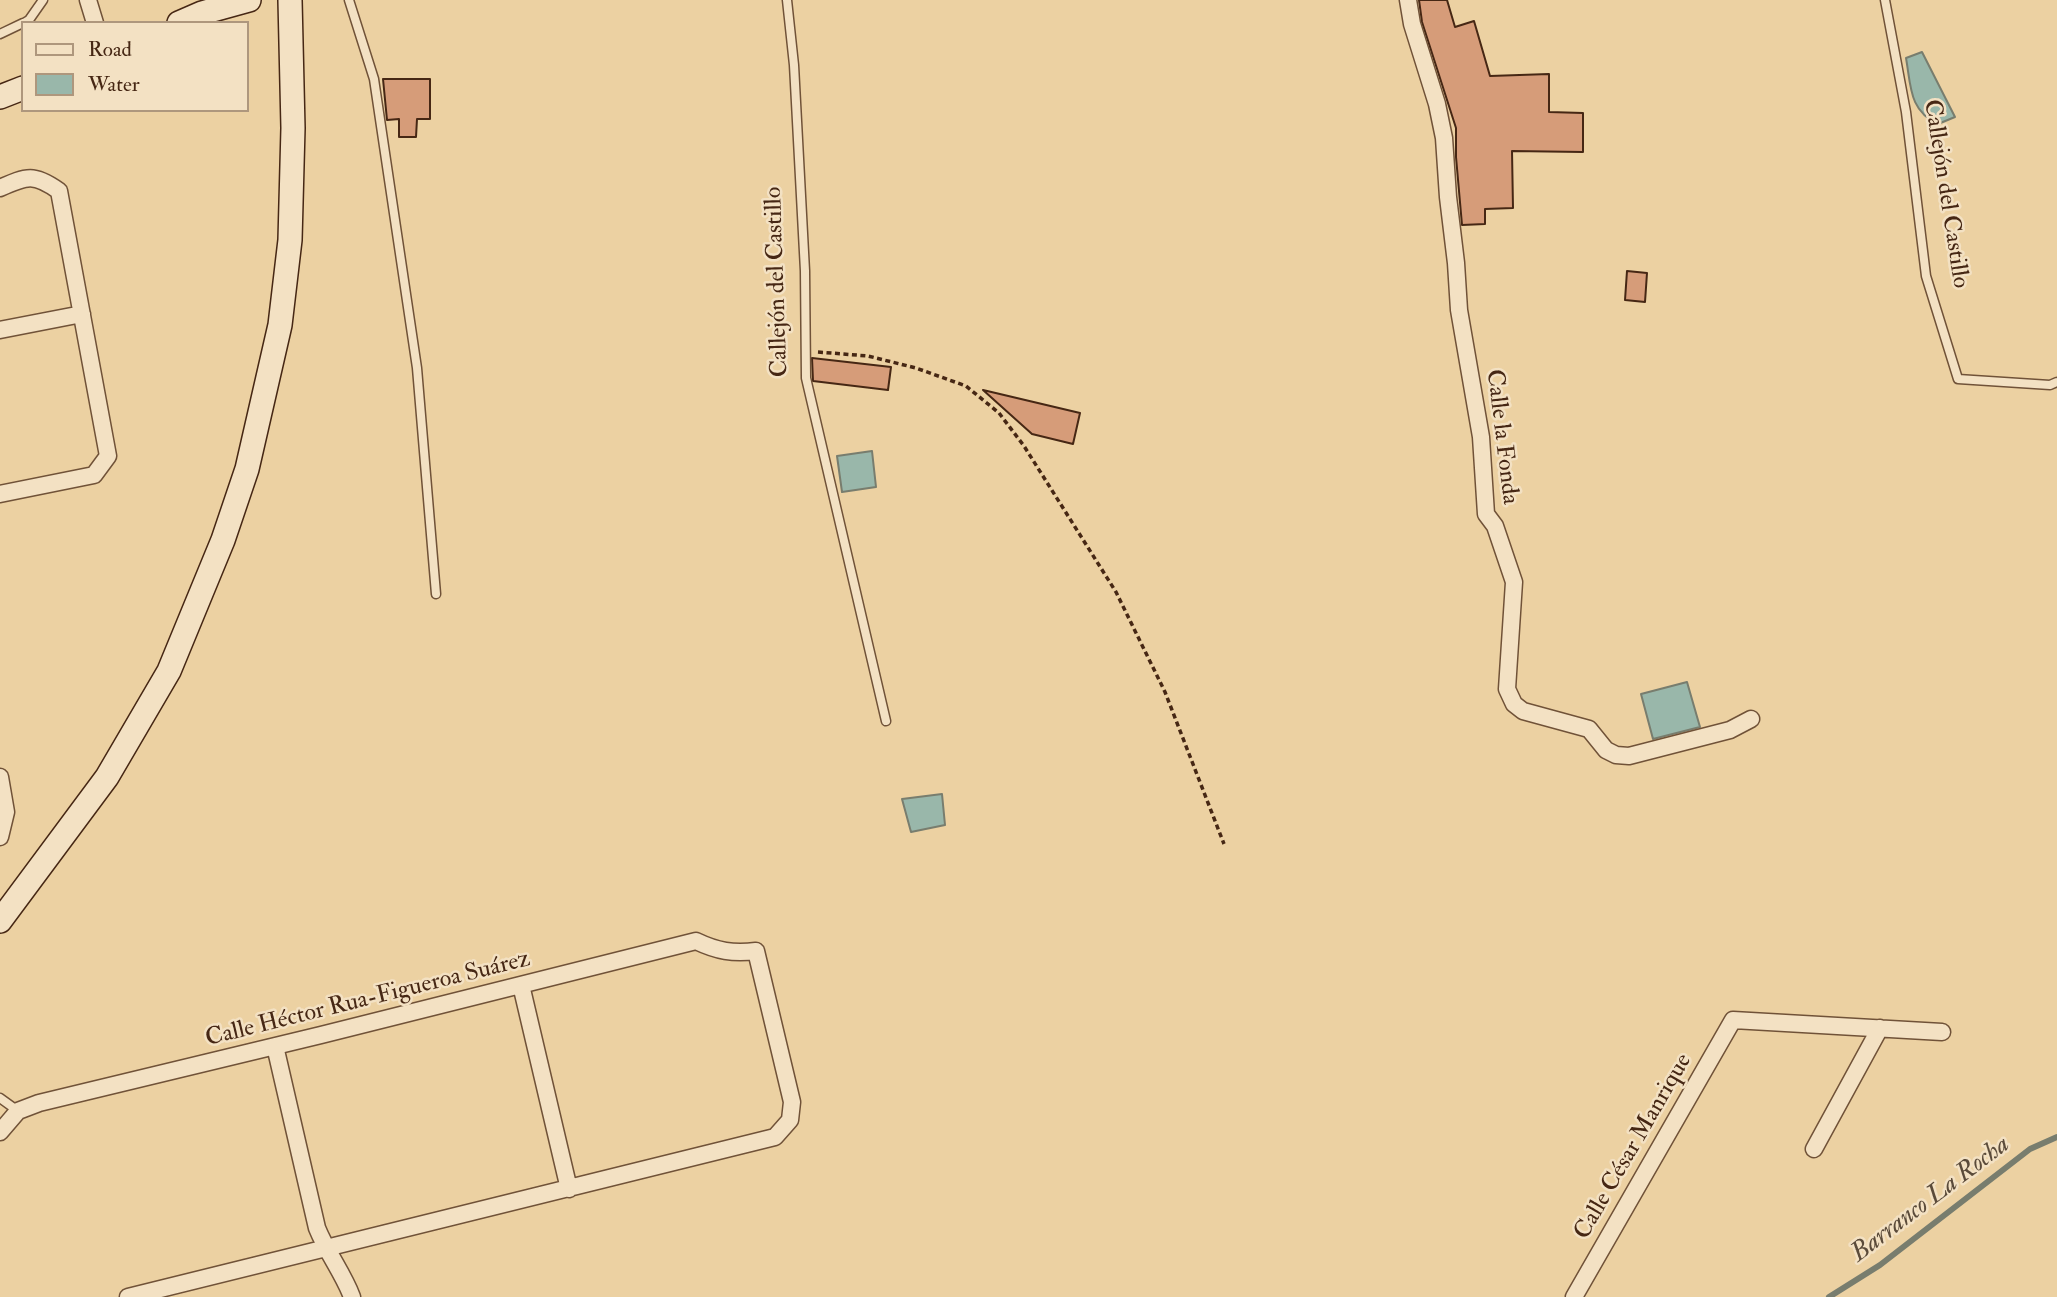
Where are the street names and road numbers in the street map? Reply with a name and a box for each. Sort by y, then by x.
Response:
street label: Callejón del Castillo [1916,98,1974,290]
street label: Callejón del Castillo [760,186,796,378]
street label: Calle la Fonda [1478,368,1524,506]
street label: Calle Héctor Rua-Figueroa Suárez [203,946,533,1054]
street label: Calle César Manrique [1569,1049,1699,1245]

